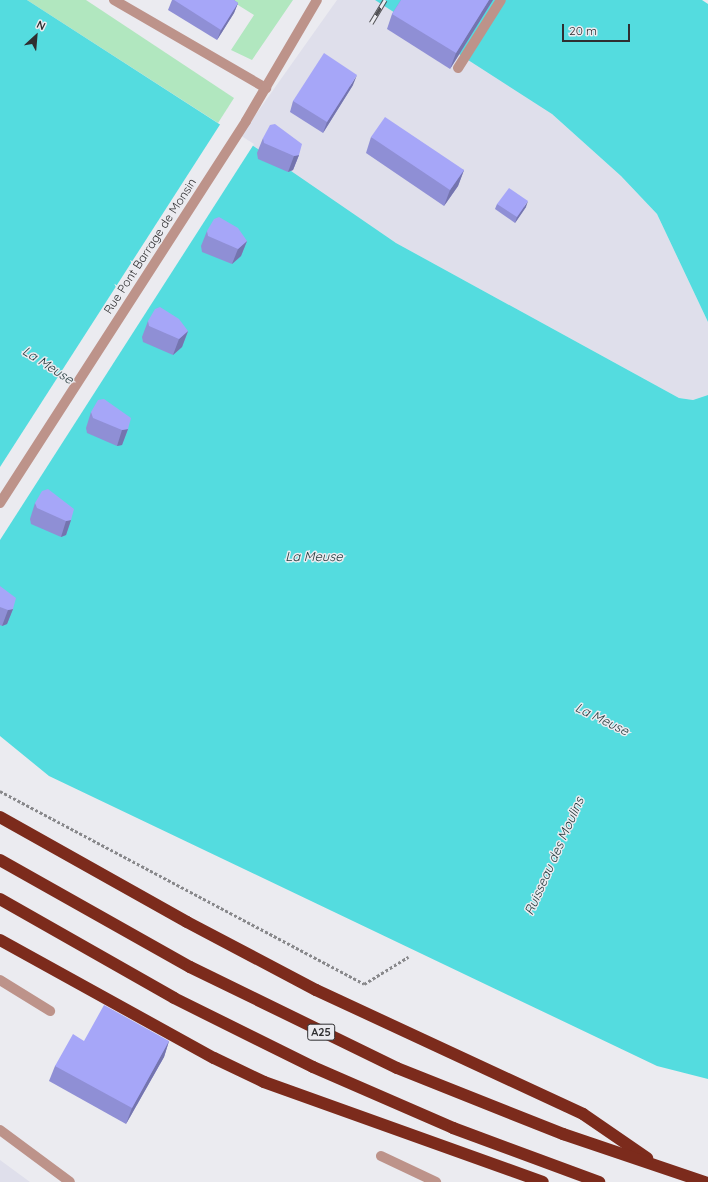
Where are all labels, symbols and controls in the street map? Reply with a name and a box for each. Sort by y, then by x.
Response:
north arrow [16,16,56,56]
scale bar [564,16,632,42]
text: N [35,17,48,33]
text: 20 m [569,23,597,38]
street label: Rue Pont Barrage de Monsin [101,176,199,316]
water label: La Meuse [20,343,76,387]
water label: La Meuse [285,548,343,564]
water label: La Meuse [573,699,631,739]
water label: Ruisseau des Moulins [521,795,587,917]
road number: A25 [307,1023,335,1041]

